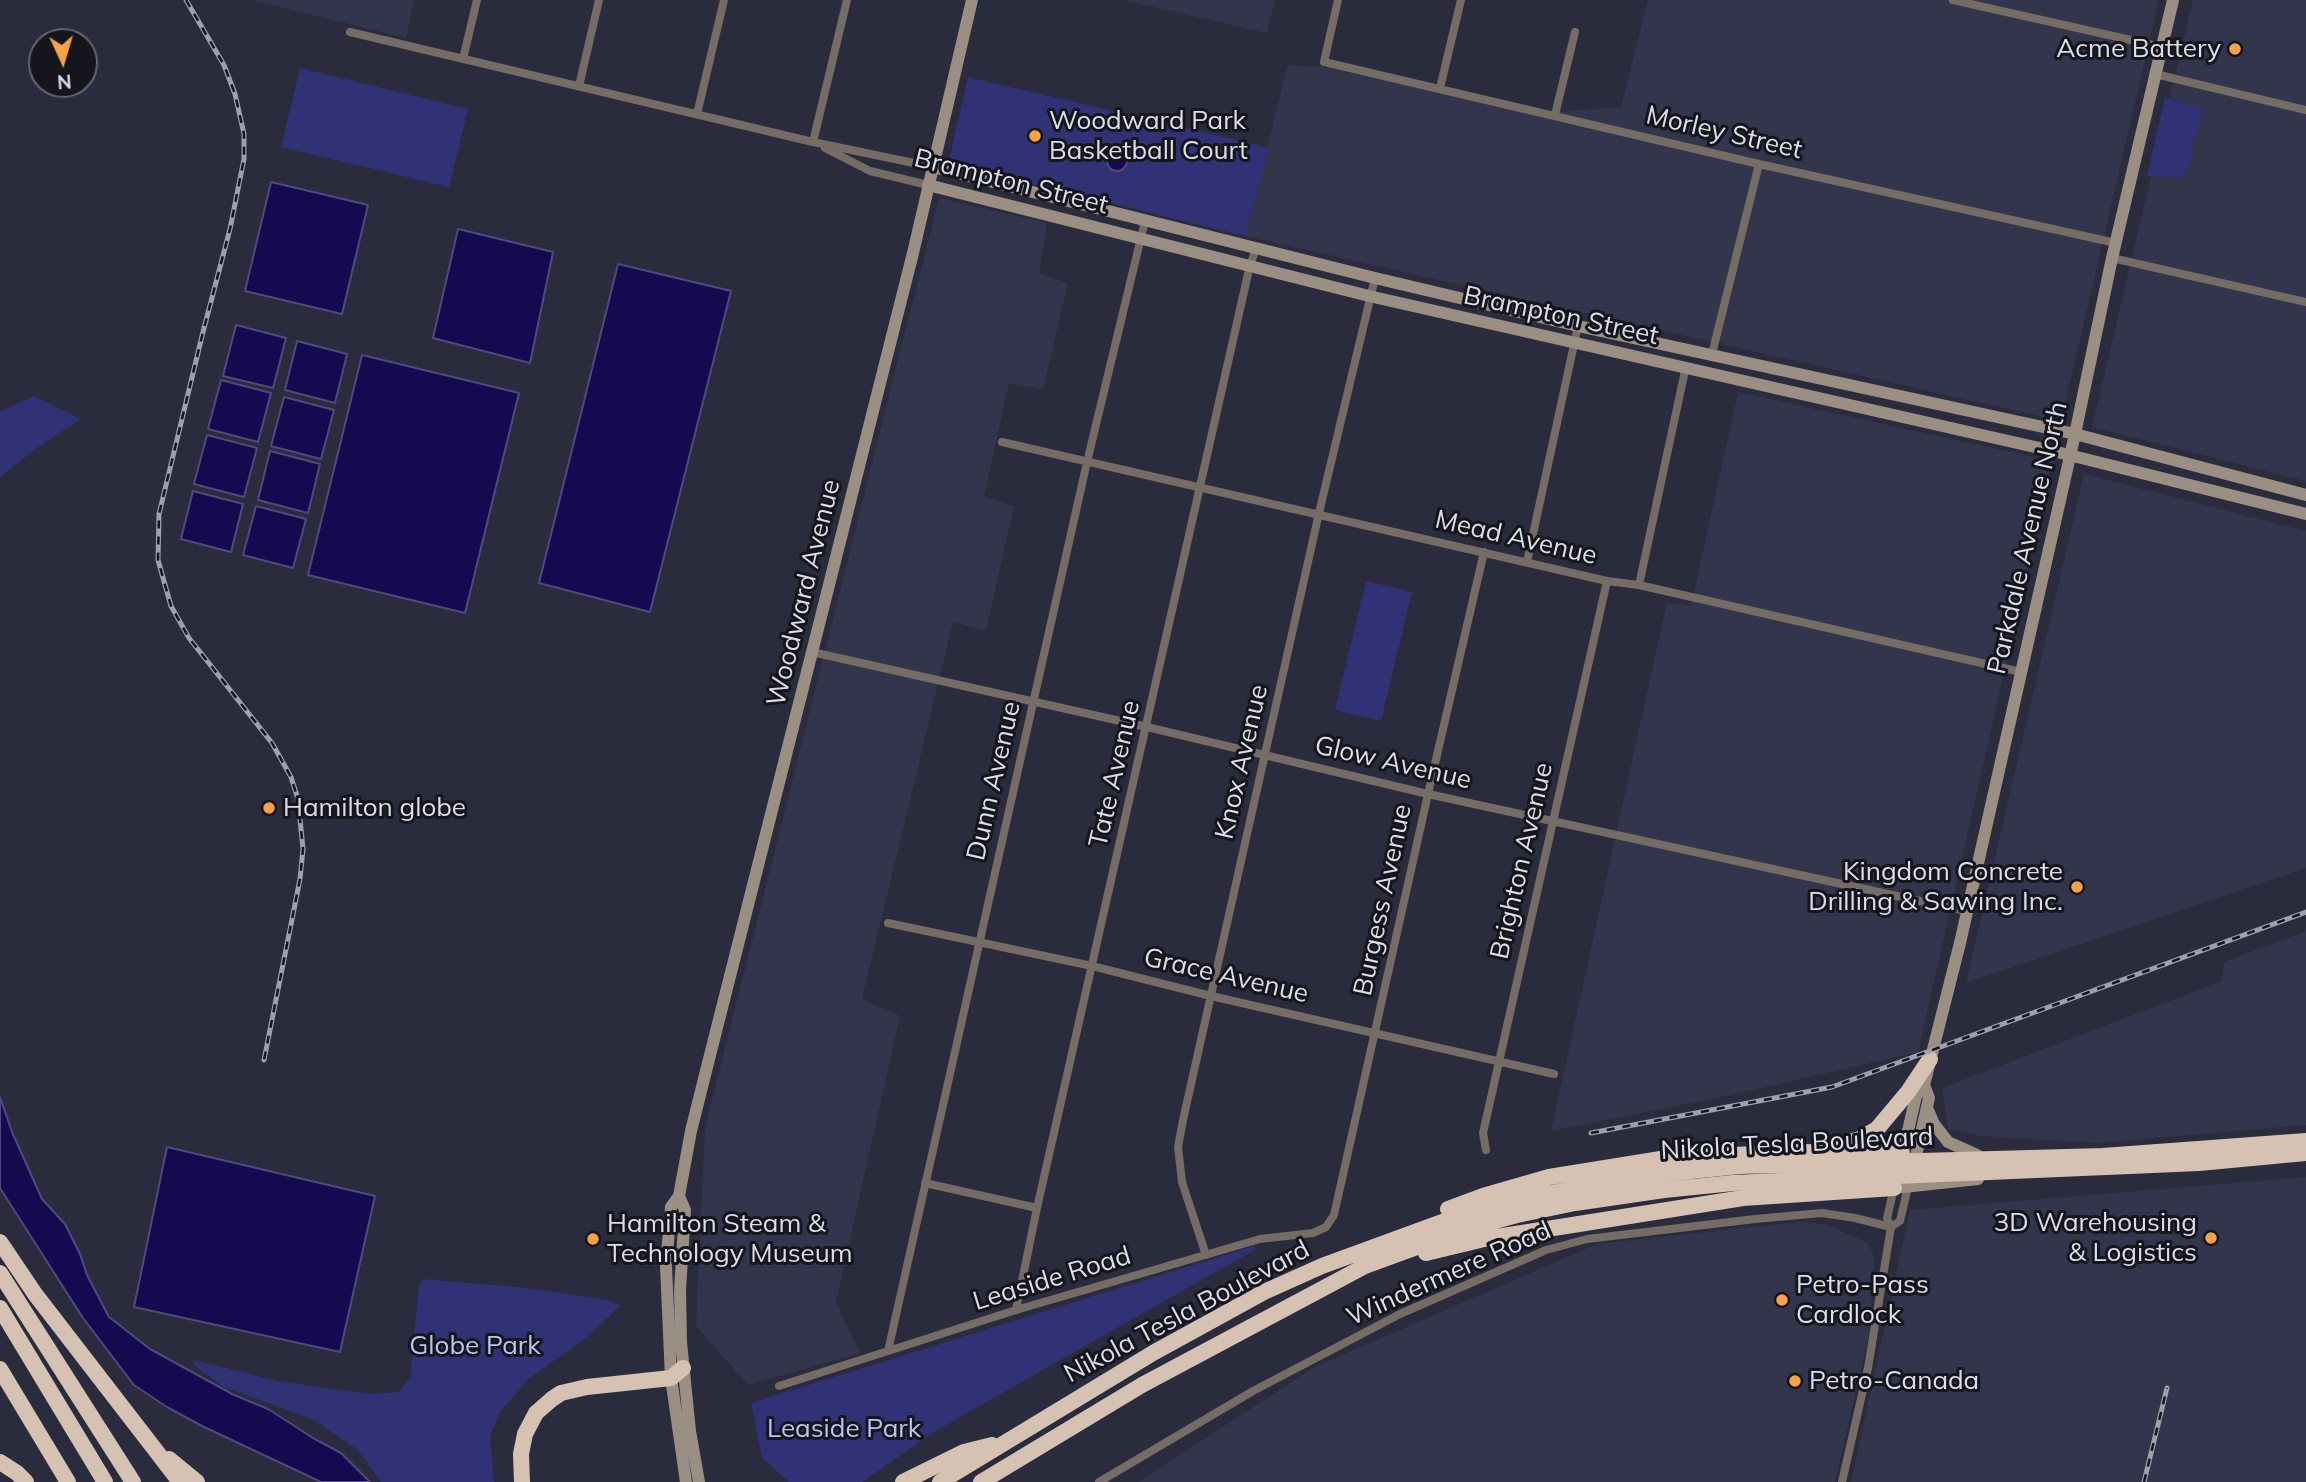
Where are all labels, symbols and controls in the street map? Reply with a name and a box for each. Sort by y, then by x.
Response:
north arrow [28,28,98,98]
place label: Acme Battery [2056,33,2221,65]
marker: Acme Battery [2227,41,2243,57]
text: N [56,69,72,94]
street label: Morley Street [1643,100,1805,166]
place label: Woodward Park Basketball Court [1049,105,1248,166]
marker: Woodward Park Basketball Court [1027,128,1043,144]
street label: Brampton Street [911,143,1111,221]
street label: Brampton Street [1461,280,1661,352]
street label: Parkdale Avenue North [1981,399,2075,677]
street label: Woodward Avenue [761,476,847,710]
street label: Mead Avenue [1432,504,1600,572]
street label: Knox Avenue [1209,682,1275,842]
street label: Dunn Avenue [961,698,1027,864]
street label: Tate Avenue [1083,698,1147,850]
street label: Glow Avenue [1312,730,1474,796]
street label: Brighton Avenue [1484,760,1560,962]
place label: Hamilton globe [283,792,466,824]
marker: Hamilton globe [261,800,277,816]
street label: Burgess Avenue [1347,801,1419,999]
place label: Kingdom Concrete Drilling & Sawing Inc. [1808,856,2063,917]
marker: Kingdom Concrete Drilling & Sawing Inc. [2069,879,2085,895]
street label: Grace Avenue [1141,942,1311,1010]
street label: Nikola Tesla Boulevard [1660,1121,1934,1167]
place label: 3D Warehousing & Logistics [1994,1207,2197,1268]
place label: Hamilton Steam & Technology Museum [607,1208,853,1270]
street label: Windermere Road [1342,1215,1556,1333]
marker: 3D Warehousing & Logistics [2203,1230,2219,1246]
marker: Hamilton Steam & Technology Museum [585,1231,601,1247]
street label: Nikola Tesla Boulevard [1059,1234,1315,1390]
street label: Leaside Road [969,1240,1135,1318]
place label: Petro-Pass Cardlock [1796,1269,1929,1330]
marker: Petro-Pass Cardlock [1774,1292,1790,1308]
park label: Globe Park [409,1330,541,1362]
place label: Petro-Canada [1809,1365,1979,1397]
marker: Petro-Canada [1787,1373,1803,1389]
park label: Leaside Park [767,1413,921,1445]

